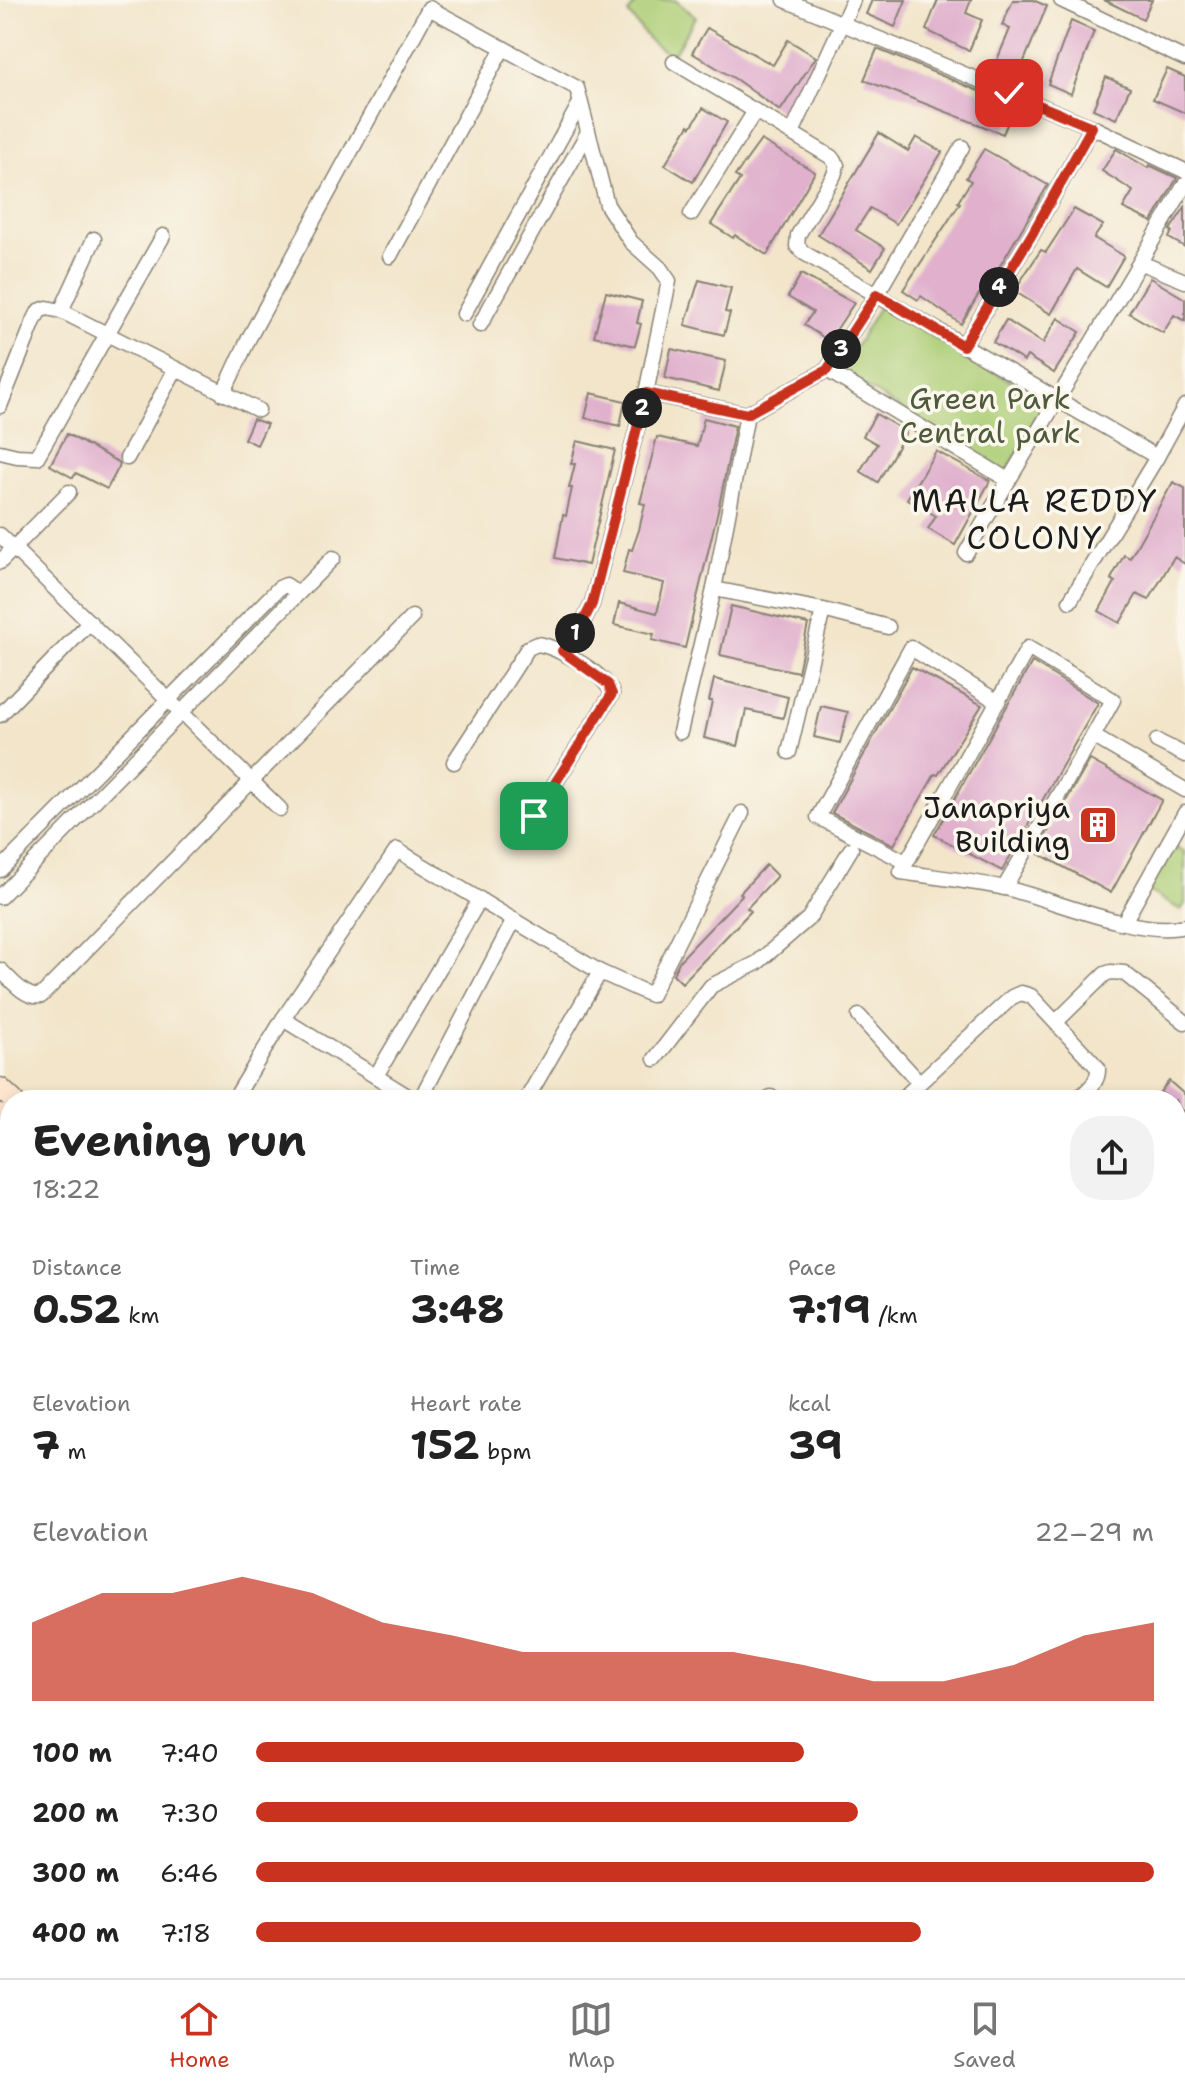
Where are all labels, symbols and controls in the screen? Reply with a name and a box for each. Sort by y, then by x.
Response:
pin [975,59,1043,127]
icon: check [987,71,1031,115]
pin: 4 [979,267,1019,307]
text: 4 [991,272,1007,301]
pin: 3 [821,329,861,369]
text: 3 [833,334,849,363]
park label: Green Park Central park [900,378,1080,453]
pin: 2 [622,388,662,428]
text: 2 [634,393,650,422]
district label: MALLA REDDY COLONY [911,479,1159,559]
pin: 1 [555,613,595,653]
text: 1 [570,618,580,647]
pin [500,782,568,850]
place label: Janapriya Building [923,787,1070,862]
icon: arrive [512,794,556,838]
building icon: Janapriya Building [1077,804,1119,846]
text: Evening run [32,1111,306,1170]
button: share [1070,1116,1154,1200]
text: 18:22 [32,1171,100,1206]
text: Distance [32,1253,122,1282]
text: Time [410,1253,460,1282]
text: Pace [788,1253,836,1282]
text: 0.52 [32,1282,121,1336]
text: 3:48 [410,1282,505,1336]
text: 7:19 [788,1282,871,1336]
text: km [121,1301,159,1330]
text: /km [871,1301,918,1330]
text: Elevation [32,1389,130,1418]
text: Heart rate [410,1389,522,1418]
text: kcal [788,1389,831,1418]
text: 7 [32,1418,60,1472]
text: 152 [410,1418,480,1472]
text: 39 [788,1418,843,1472]
text: m [60,1437,86,1466]
text: bpm [480,1437,532,1466]
text: Elevation [32,1514,148,1549]
text: 22–29 m [1034,1514,1154,1549]
text: 100 m [32,1735,112,1770]
text: 7:40 [160,1735,219,1770]
text: 200 m [32,1795,119,1830]
text: 7:30 [160,1795,219,1830]
text: 300 m [32,1855,119,1890]
text: 6:46 [160,1855,219,1890]
text: 400 m [32,1915,119,1950]
text: 7:18 [160,1915,211,1950]
tab: Home [169,1997,230,2074]
tab: Map [568,1997,615,2074]
tab: Saved [953,1997,1016,2074]

